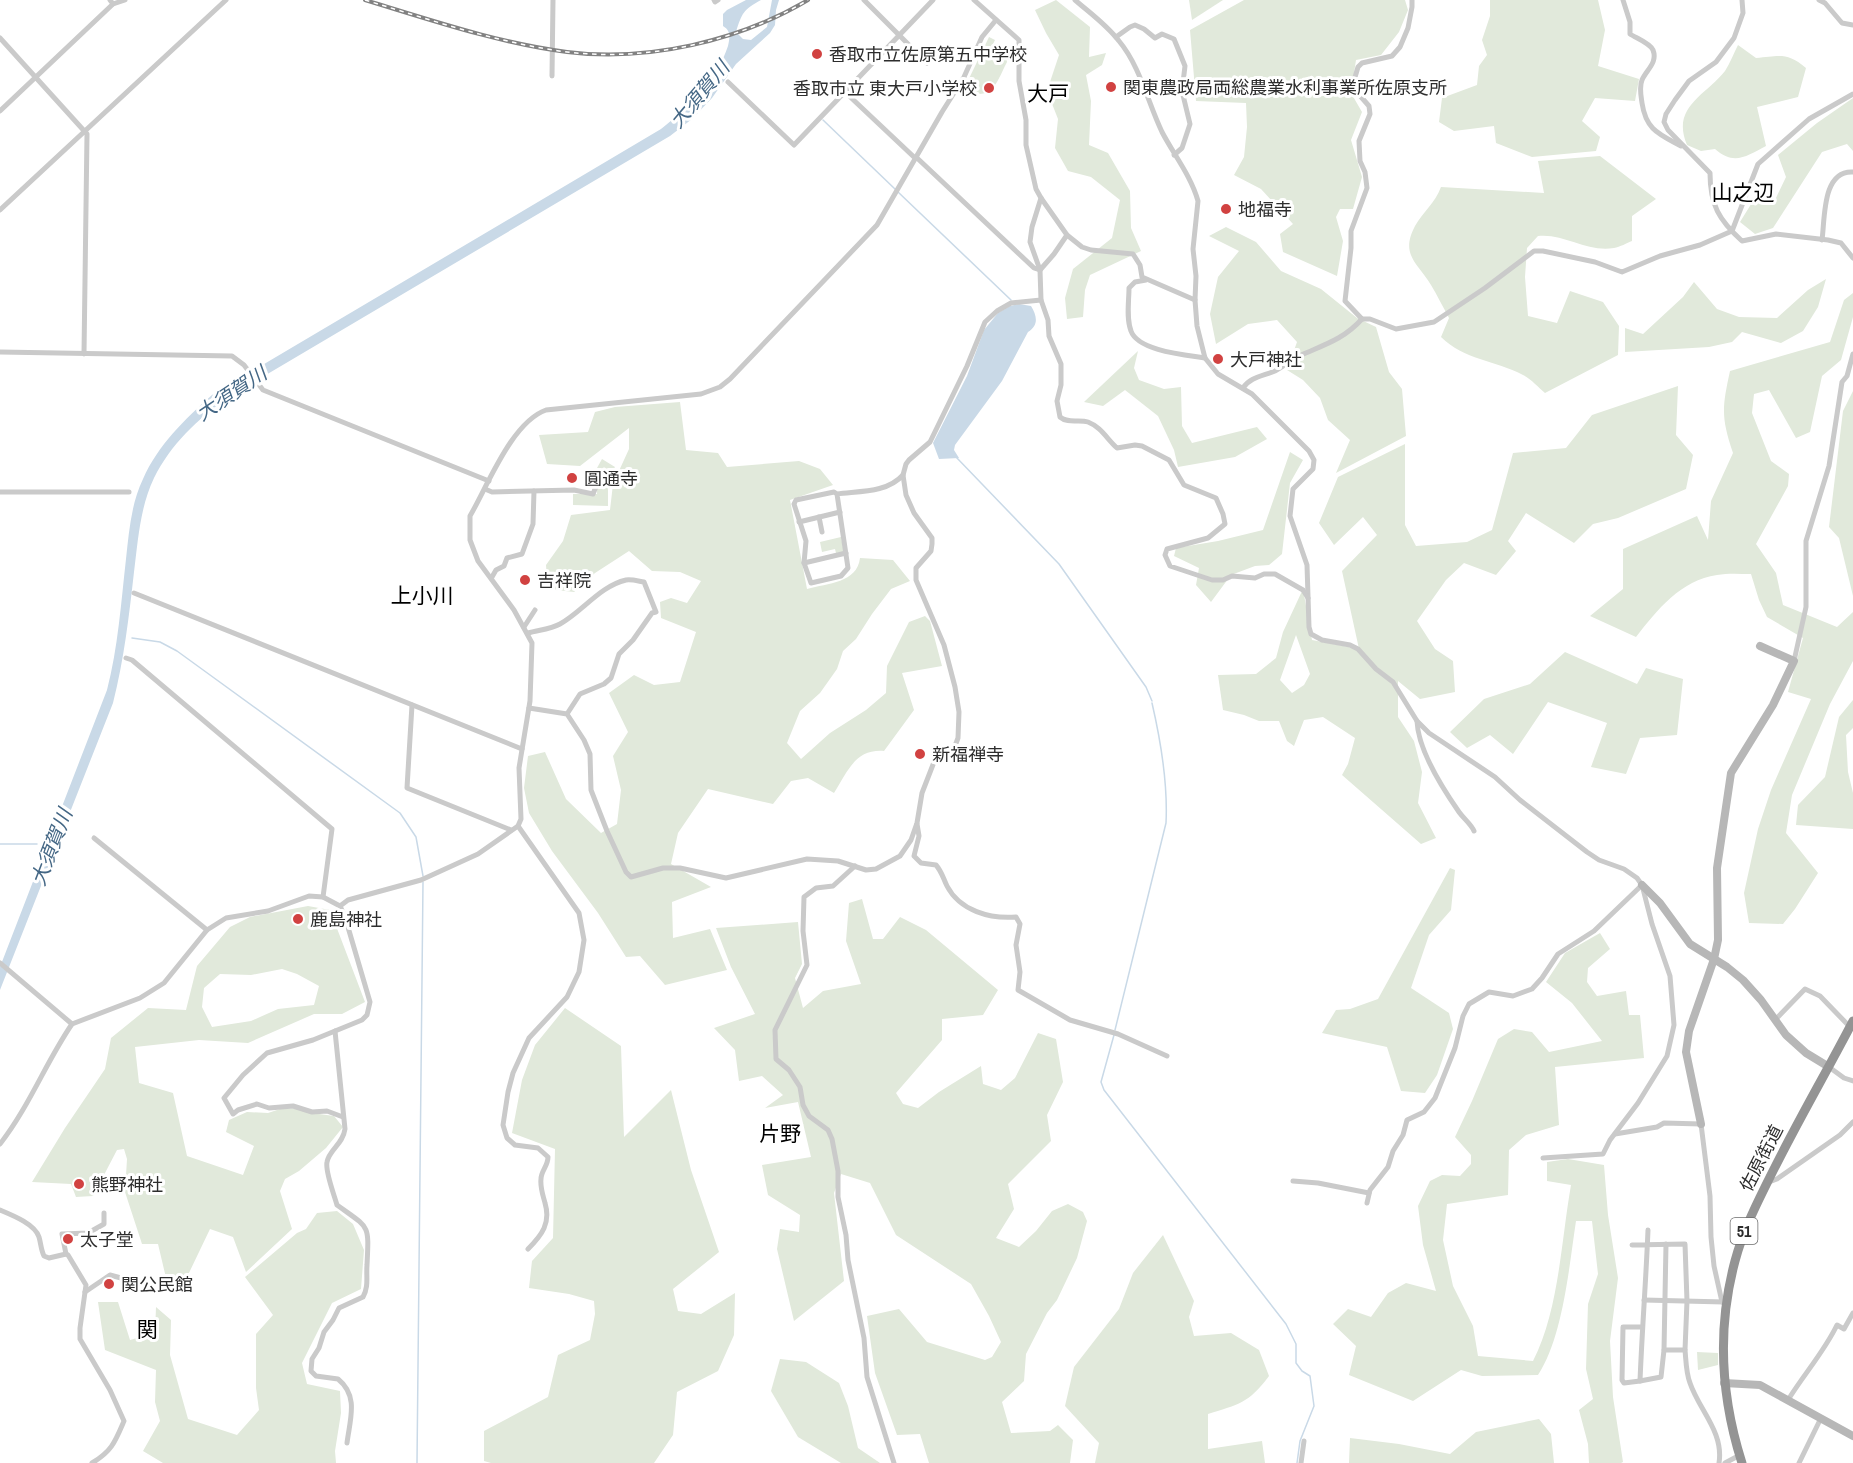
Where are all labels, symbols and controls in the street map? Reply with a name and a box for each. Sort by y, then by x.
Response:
place label: 香取市立佐原第五中学校 [829,42,1027,67]
marker: 香取市立佐原第五中学校 [810,47,824,61]
water label: 大須賀川 [663,53,736,133]
place label: 関東農政局両総農業水利事業所佐原支所 [1123,75,1447,100]
place label: 香取市立 東大戸小学校 [793,76,977,101]
district label: 大戸 [1027,79,1069,108]
marker: 関東農政局両総農業水利事業所佐原支所 [1104,80,1118,94]
marker: 香取市立 東大戸小学校 [982,81,996,95]
district label: 山之辺 [1712,178,1775,207]
place label: 地福寺 [1238,197,1292,222]
marker: 地福寺 [1219,202,1233,216]
place label: 大戸神社 [1230,347,1302,372]
marker: 大戸神社 [1211,352,1225,366]
water label: 大須賀川 [190,358,273,427]
place label: 圓通寺 [584,466,638,491]
marker: 圓通寺 [565,471,579,485]
place label: 吉祥院 [537,568,591,593]
marker: 吉祥院 [518,573,532,587]
district label: 上小川 [391,581,454,610]
place label: 新福禅寺 [932,742,1004,767]
marker: 新福禅寺 [913,747,927,761]
water label: 大須賀川 [24,803,79,889]
place label: 鹿島神社 [310,907,382,932]
marker: 鹿島神社 [291,912,305,926]
district label: 片野 [759,1119,801,1148]
street label: 佐原街道 [1734,1120,1788,1196]
place label: 熊野神社 [91,1172,163,1197]
marker: 熊野神社 [72,1177,86,1191]
road number: 51 [1730,1218,1758,1244]
place label: 太子堂 [80,1227,134,1252]
marker: 太子堂 [61,1232,75,1246]
place label: 関公民館 [121,1272,193,1297]
marker: 関公民館 [102,1277,116,1291]
district label: 関 [137,1315,158,1344]

